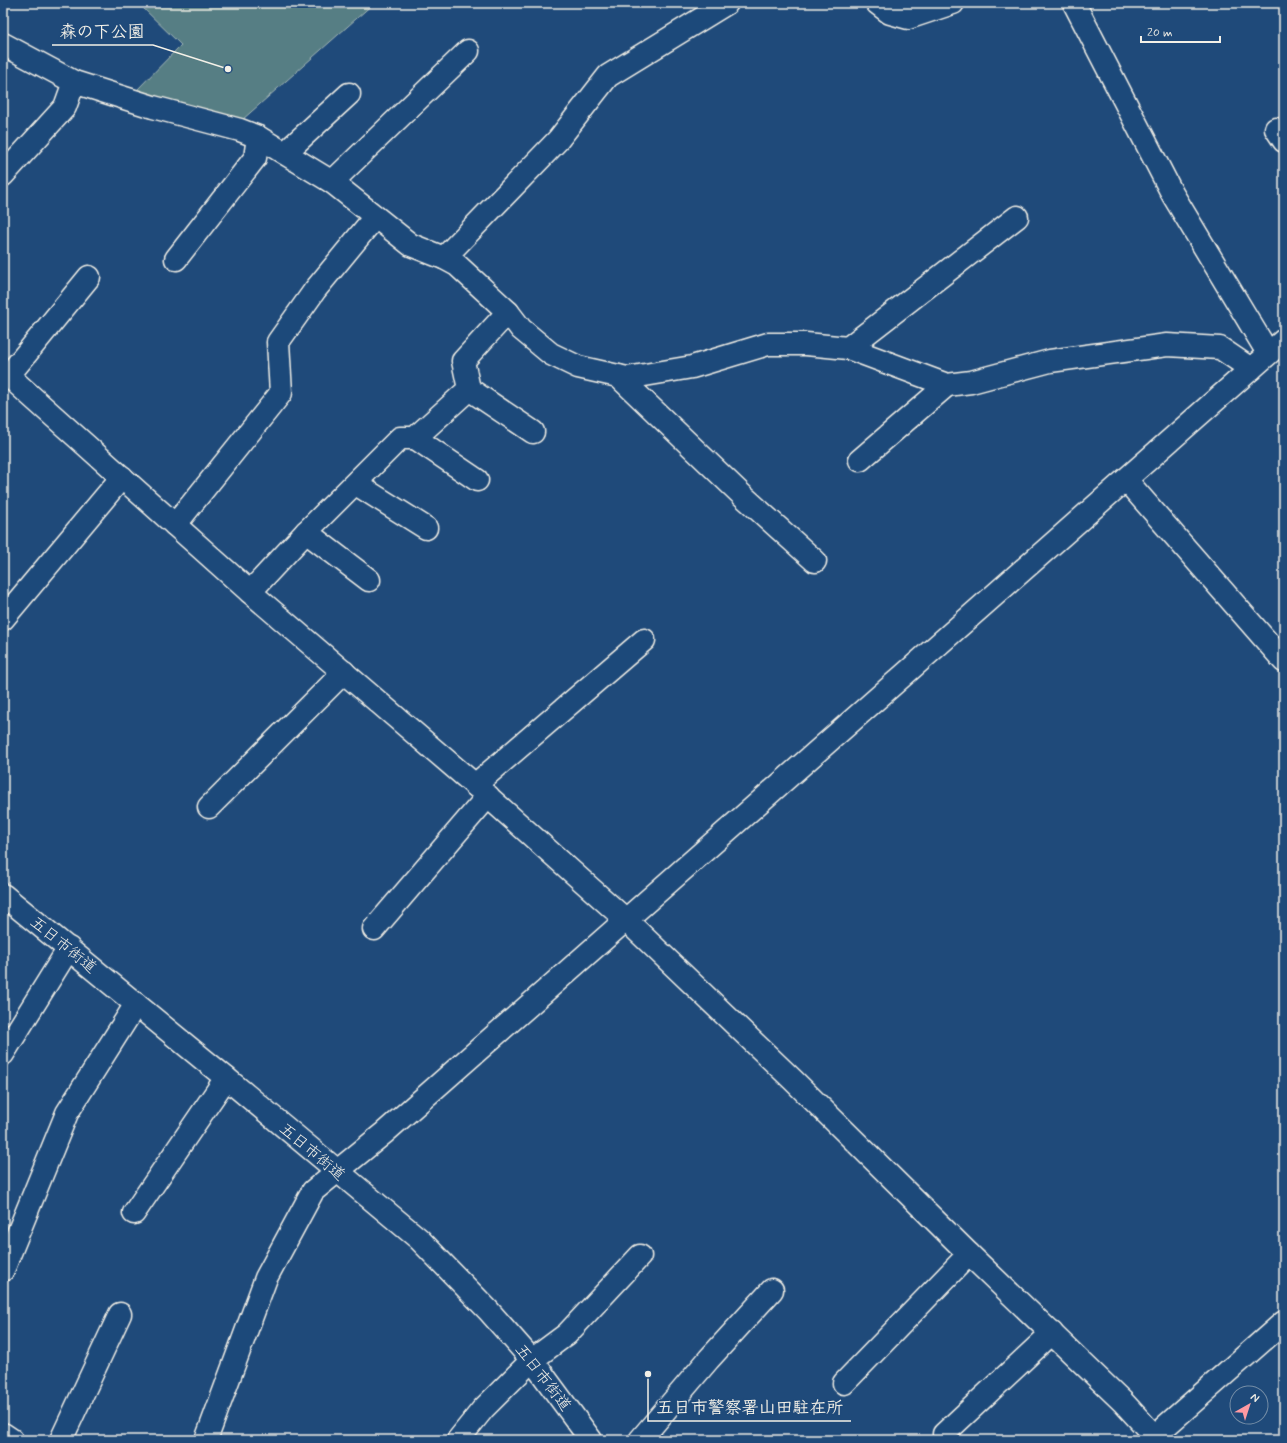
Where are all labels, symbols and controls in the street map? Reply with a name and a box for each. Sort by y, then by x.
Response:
callout: 森の下公園 [52,16,153,45]
scale bar [1141,18,1220,44]
text: 森の下公園 [60,21,145,43]
text: 20 m [1147,25,1173,41]
street label: 五日市街道 [25,912,101,979]
street label: 五日市街道 [275,1118,349,1186]
street label: 五日市街道 [510,1340,576,1416]
north arrow [1229,1385,1269,1425]
text: N [1247,1390,1262,1406]
callout: 五日市警察署山田駐在所 [648,1392,851,1421]
text: 五日市警察署山田駐在所 [657,1397,844,1419]

